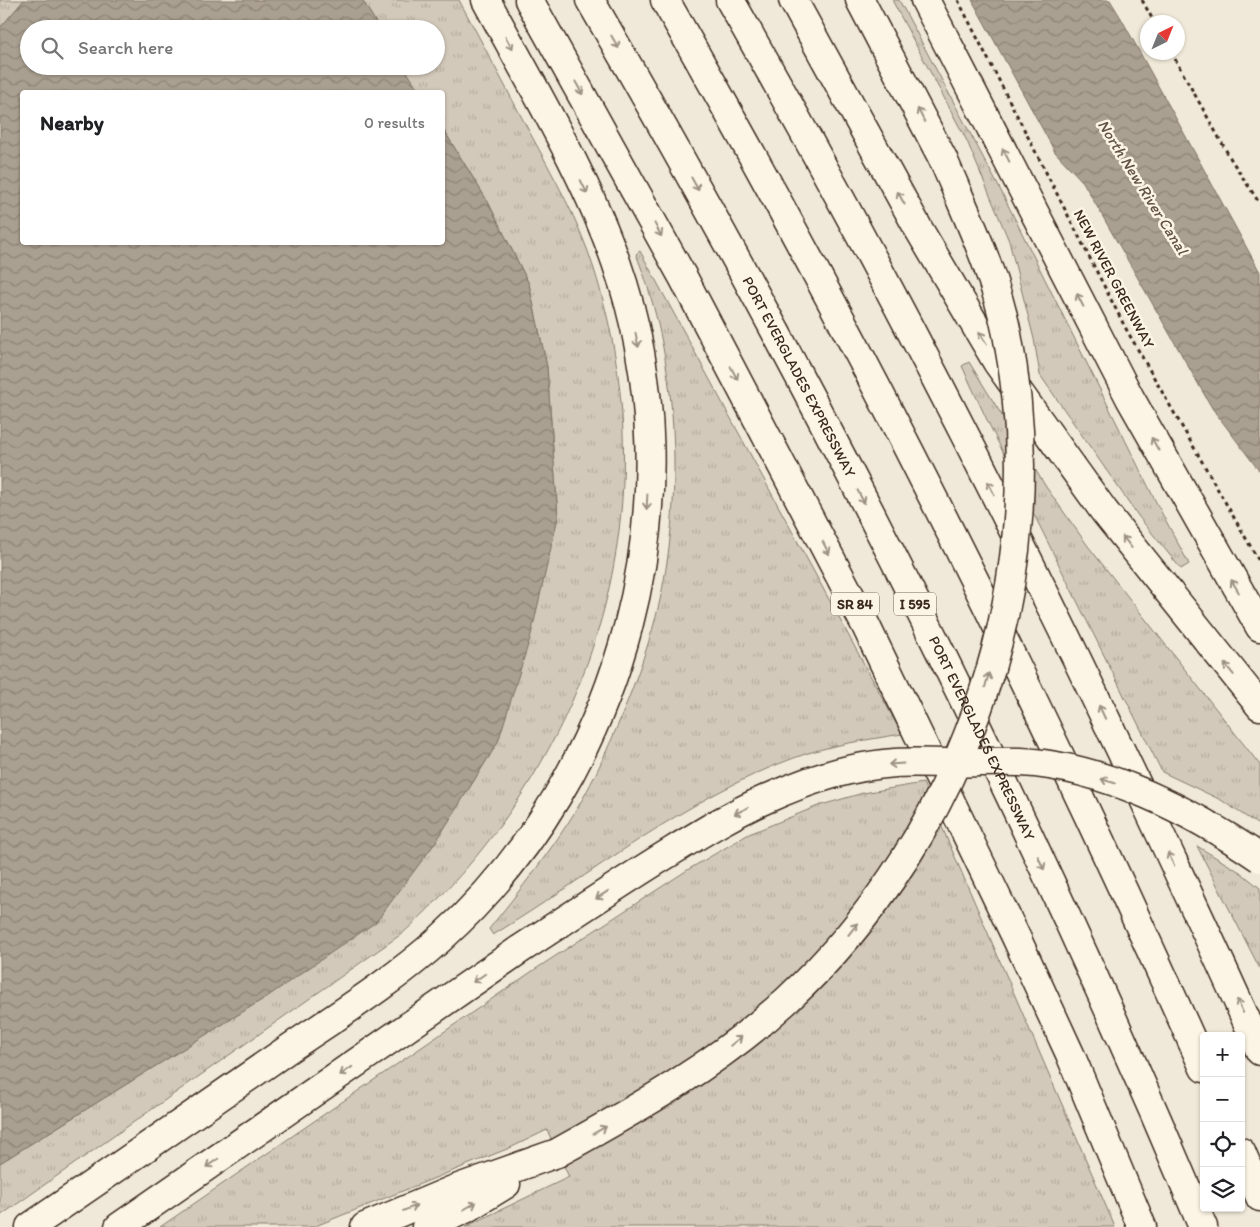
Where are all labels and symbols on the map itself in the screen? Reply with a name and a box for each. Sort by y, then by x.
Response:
north arrow [1140,15,1185,60]
one-way arrow [505,35,514,50]
one-way arrow [610,35,620,49]
one-way arrow [574,80,584,95]
one-way arrow [916,108,926,123]
water label: North New River Canal [1094,116,1193,259]
one-way arrow [1001,148,1011,163]
one-way arrow [690,176,700,191]
one-way arrow [580,179,589,194]
one-way arrow [896,190,906,205]
street label: NEW RIVER GREENWAY [1070,206,1158,352]
one-way arrow [654,222,663,237]
street label: PORT EVERGLADES EXPRESSWAY [738,273,860,481]
one-way arrow [1075,293,1084,308]
one-way arrow [632,332,642,348]
one-way arrow [977,332,987,346]
one-way arrow [730,366,740,380]
one-way arrow [1150,437,1159,452]
one-way arrow [986,481,995,496]
one-way arrow [856,490,866,505]
one-way arrow [643,494,652,510]
one-way arrow [1122,536,1133,549]
one-way arrow [821,541,831,556]
one-way arrow [1229,579,1239,593]
road number: SR 84 [831,592,879,616]
road number: I 595 [894,592,936,616]
street label: PORT EVERGLADES EXPRESSWAY [925,633,1039,844]
one-way arrow [1224,662,1235,675]
one-way arrow [983,673,993,689]
one-way arrow [1097,705,1107,720]
one-way arrow [888,759,904,768]
one-way arrow [1101,775,1117,785]
one-way arrow [734,806,749,816]
one-way arrow [1166,852,1176,867]
one-way arrow [1037,855,1046,870]
one-way arrow [596,890,610,900]
one-way arrow [848,923,859,936]
one-way arrow [472,973,486,983]
one-way arrow [1235,999,1245,1014]
one-way arrow [729,1036,743,1046]
one-way arrow [339,1066,353,1076]
one-way arrow [592,1124,606,1134]
one-way arrow [205,1158,219,1168]
one-way arrow [462,1200,476,1210]
one-way arrow [402,1203,417,1212]

